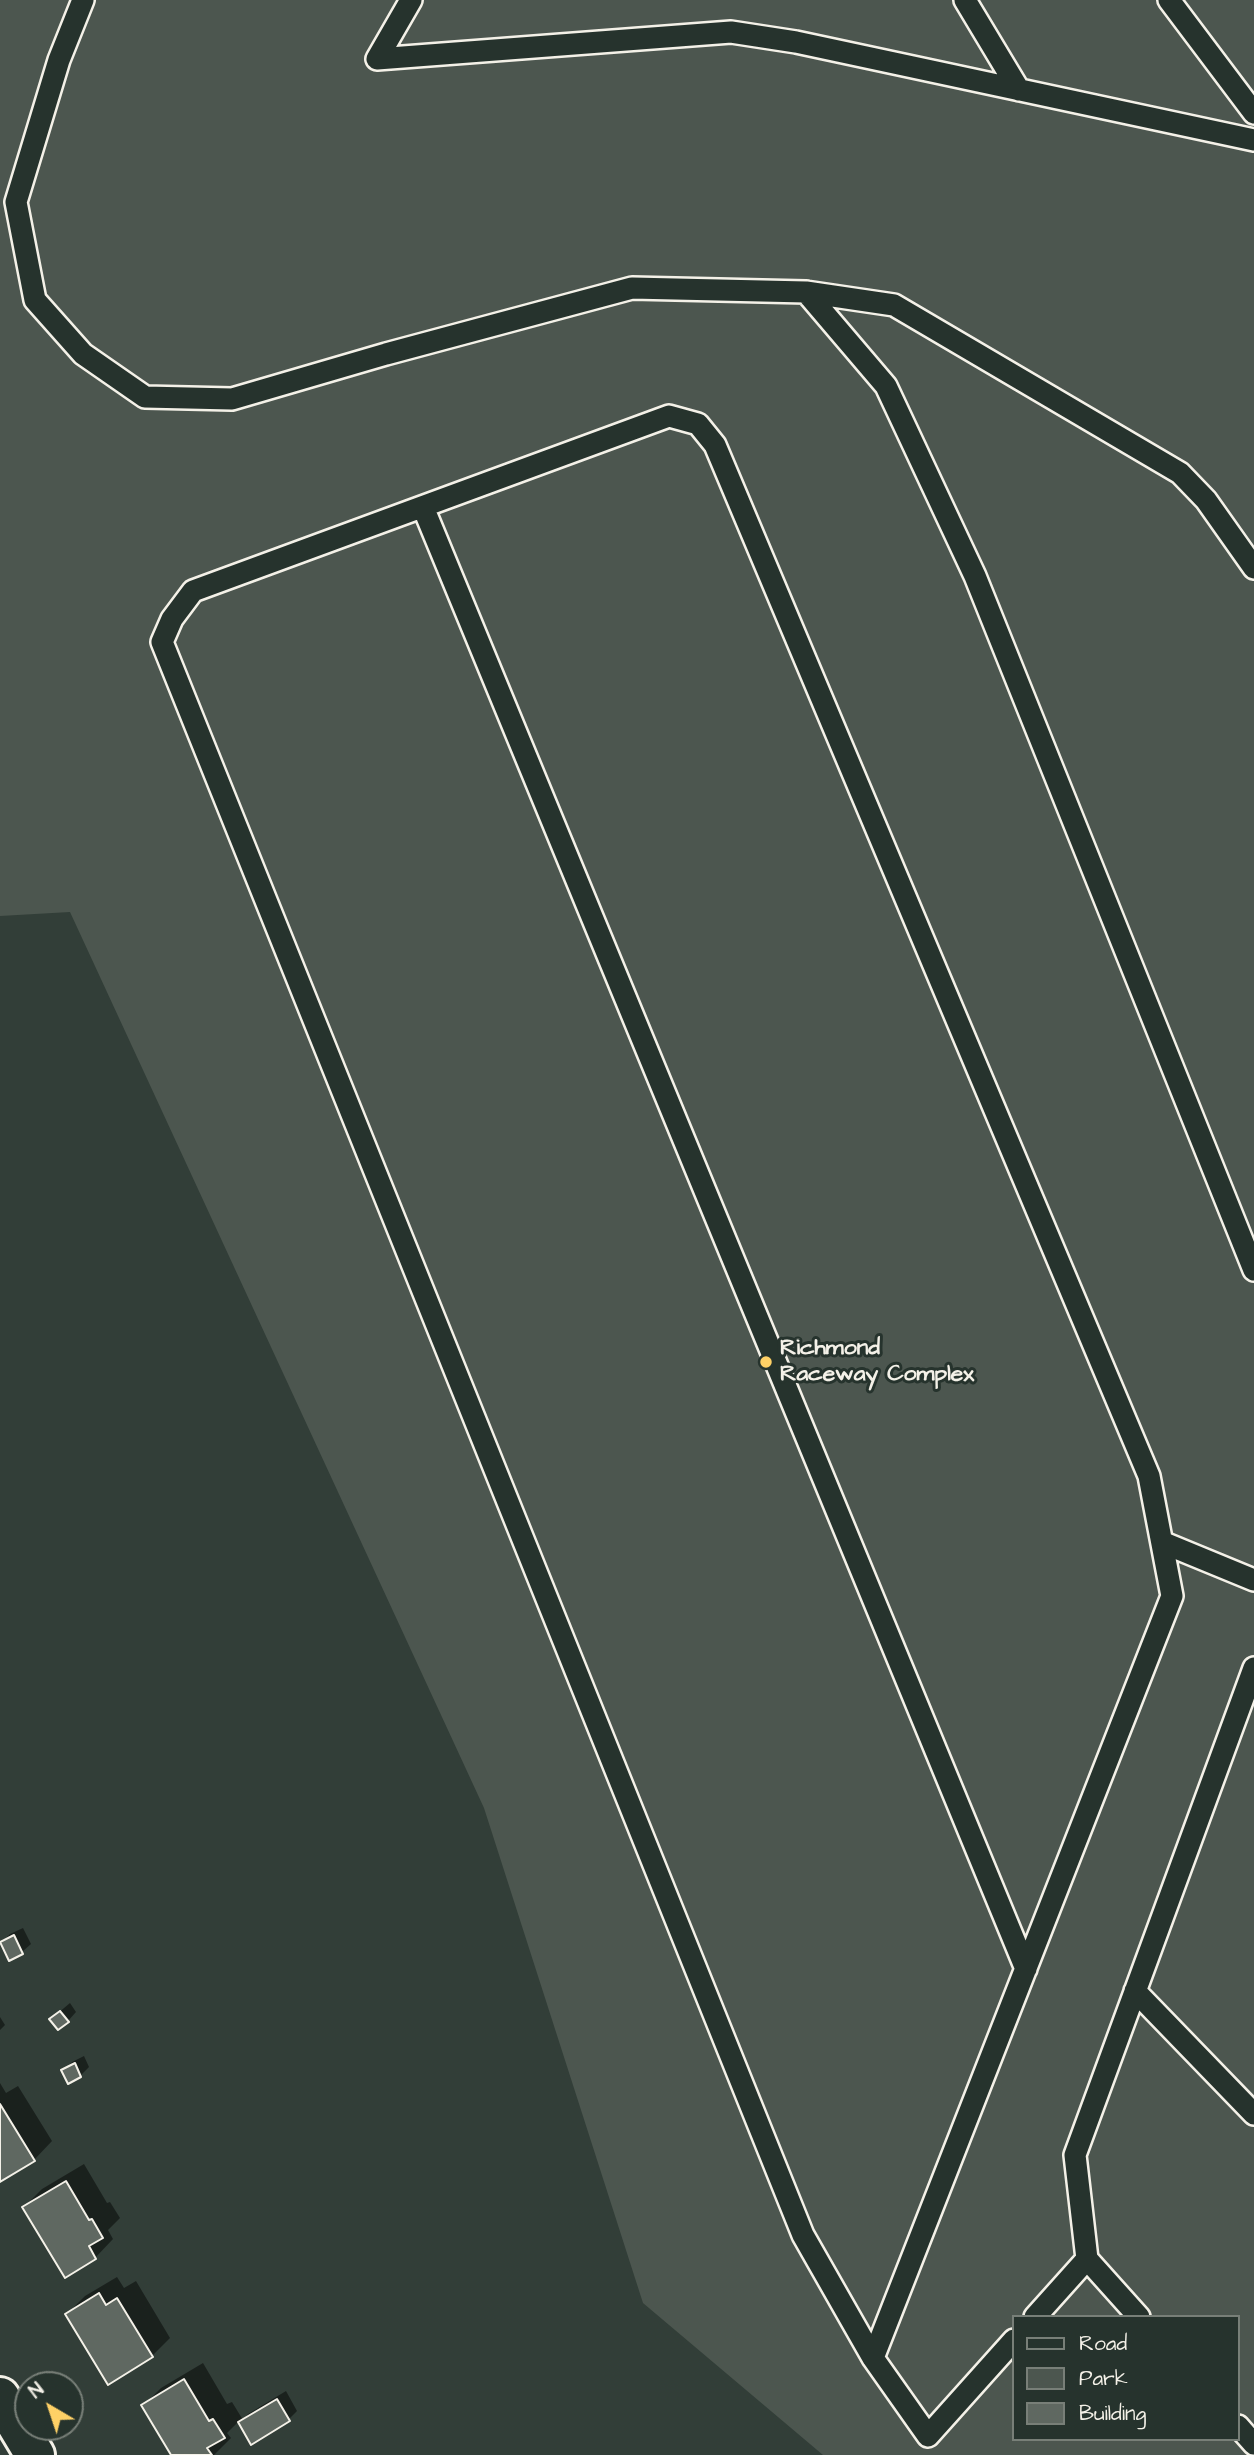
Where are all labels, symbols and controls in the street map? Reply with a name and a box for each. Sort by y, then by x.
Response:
place label: Richmond Raceway Complex [780,1335,974,1389]
marker: Richmond Raceway Complex [758,1354,774,1370]
legend [1012,2315,1240,2441]
text: Road [1079,2329,1127,2358]
text: Park [1079,2364,1128,2393]
north arrow [14,2371,84,2441]
text: N [24,2377,50,2405]
text: Building [1079,2399,1146,2428]

